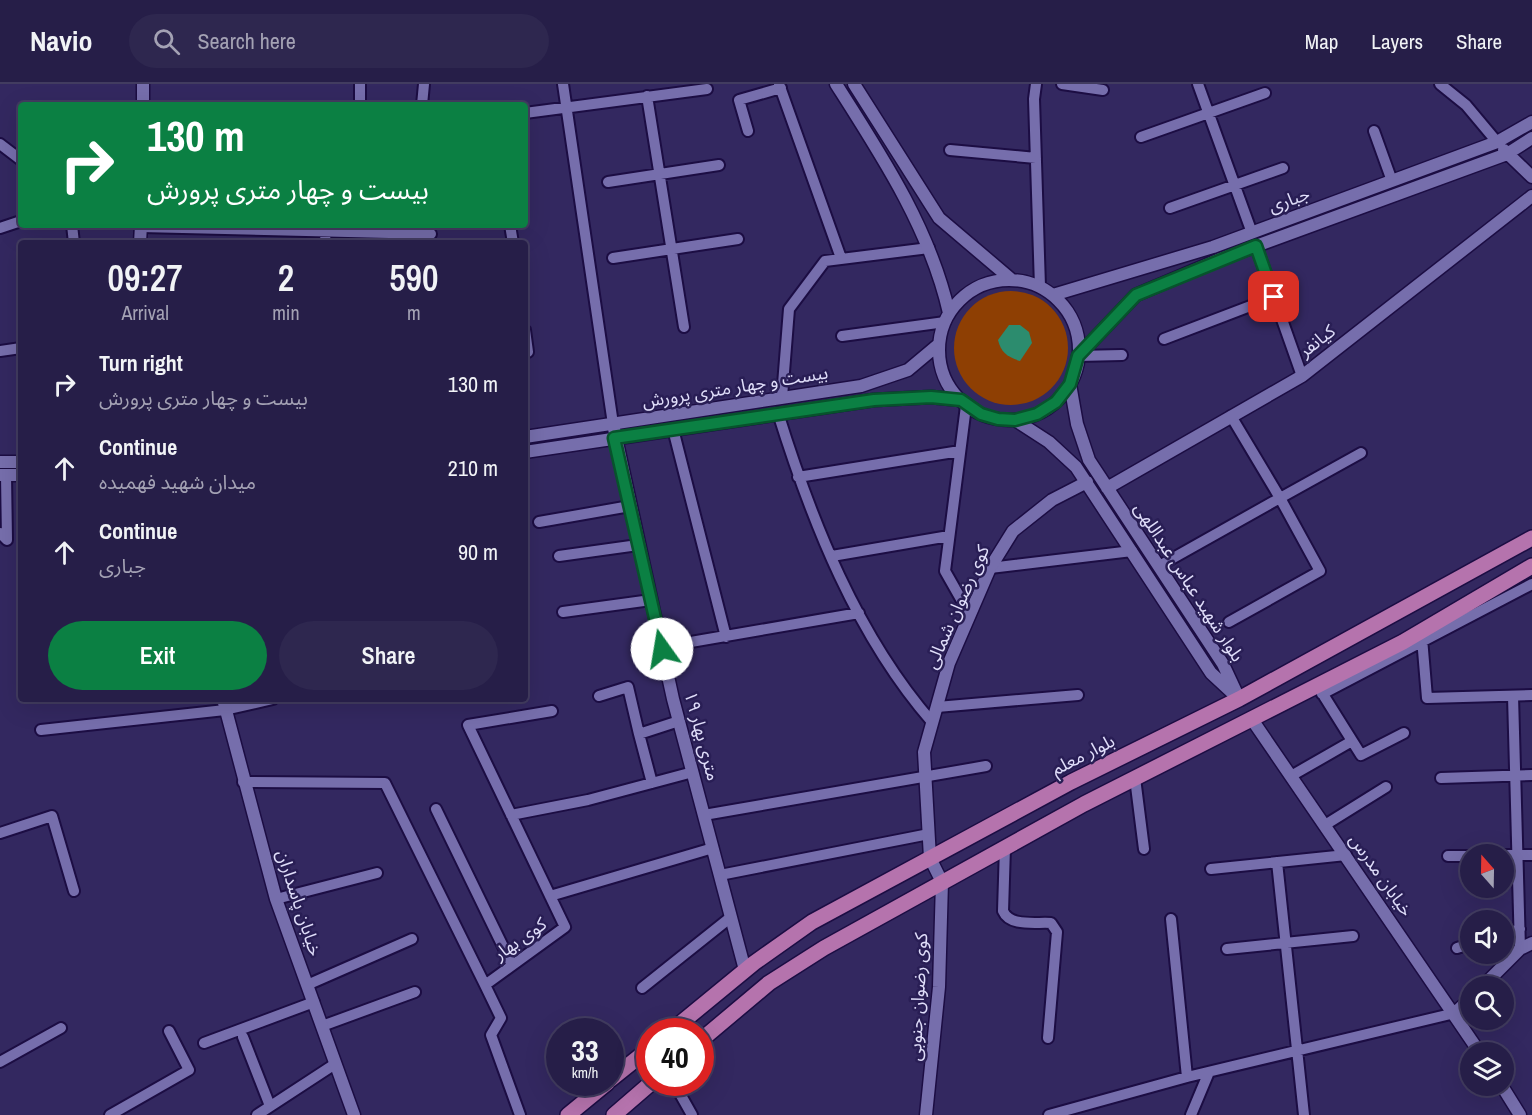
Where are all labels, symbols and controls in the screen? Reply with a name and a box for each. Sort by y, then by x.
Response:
search box [129,14,549,68]
text: Navio [30,22,93,60]
icon: search [150,25,183,58]
text: Search here [198,26,296,56]
text: Map [1305,27,1338,56]
text: Layers [1371,27,1423,56]
text: Share [1456,27,1502,56]
text: 130 m [147,108,245,164]
icon: right [48,126,126,204]
text: بیست و چهار متری پرورش [147,171,429,207]
street label: جباری [1265,181,1313,219]
text: 09:27 [108,254,183,302]
text: 2 [278,254,294,302]
text: 590 [389,254,438,302]
pin [1248,271,1299,322]
icon: arrive [1257,280,1290,313]
text: Arrival [121,299,169,326]
text: min [272,299,300,326]
text: m [407,299,421,326]
street label: کیانفر [1292,318,1341,363]
text: Turn right [99,348,183,378]
street label: بیست و چهار متری پرورش [640,359,830,414]
icon: right [48,368,81,401]
text: 130 m [448,369,498,399]
text: بیست و چهار متری پرورش [99,384,308,411]
text: Continue [99,432,177,462]
icon: ahead [48,452,81,485]
text: 210 m [448,453,498,483]
text: میدان شهید فهمیده [99,468,256,495]
street label: بلوار شهید عباس عبداللهی [1128,497,1250,666]
text: Continue [99,516,177,546]
icon: ahead [48,536,81,569]
text: 90 m [458,537,498,567]
street label: کوی رضوان شمالی [918,540,995,673]
text: جباری [99,552,146,579]
position arrow [630,617,694,681]
button: Exit [48,621,267,690]
button: Share [279,621,498,690]
street label: ۱۹ متری بهار [679,688,726,783]
street label: بلوار معلم [1047,728,1119,782]
street label: خیابان مدرس [1344,828,1419,921]
north arrow [1460,844,1514,898]
map controls [1460,844,1514,1096]
street label: خیابان پاسداران [271,846,328,959]
button: sound [1460,910,1514,964]
street label: کوی بهار [487,911,552,966]
street label: کوی رضوان جنوبی [902,932,933,1062]
button: search [1460,976,1514,1030]
speed limit sign: 40 [636,1018,714,1096]
text: 33 [571,1030,599,1070]
button: layers [1460,1042,1514,1096]
text: km/h [572,1062,598,1083]

